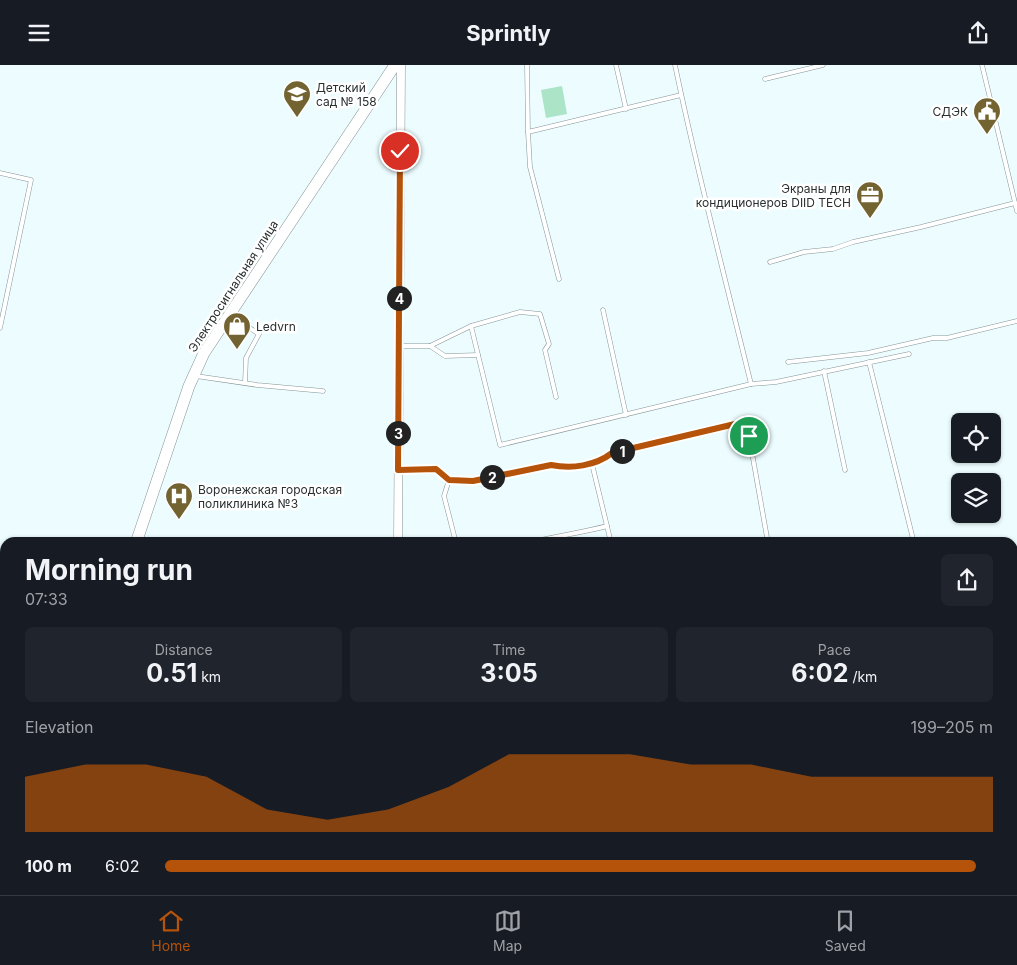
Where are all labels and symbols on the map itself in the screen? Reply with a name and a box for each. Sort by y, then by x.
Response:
school or university icon: Детский сад № 158 [282,79,312,118]
place label: Детский сад № 158 [316,80,377,109]
public building icon: СДЭК [972,96,1002,135]
place label: СДЭК [933,104,968,119]
pin [379,130,421,172]
office icon: Экраны для кондиционеров DIID TECH [855,180,885,219]
place label: Экраны для кондиционеров DIID TECH [696,181,851,210]
street label: Электросигнальная улица [185,217,281,355]
pin: 4 [386,285,412,311]
shop icon: Ledvrn [222,311,252,350]
place label: Ledvrn [256,319,296,334]
pin [728,415,770,457]
pin: 3 [386,421,410,445]
pin: 1 [610,439,634,463]
pin: 2 [480,465,504,489]
hospital icon: Воронежская городская поликлиника №3 [164,481,194,520]
place label: Воронежская городская поликлиника №3 [198,482,342,511]

